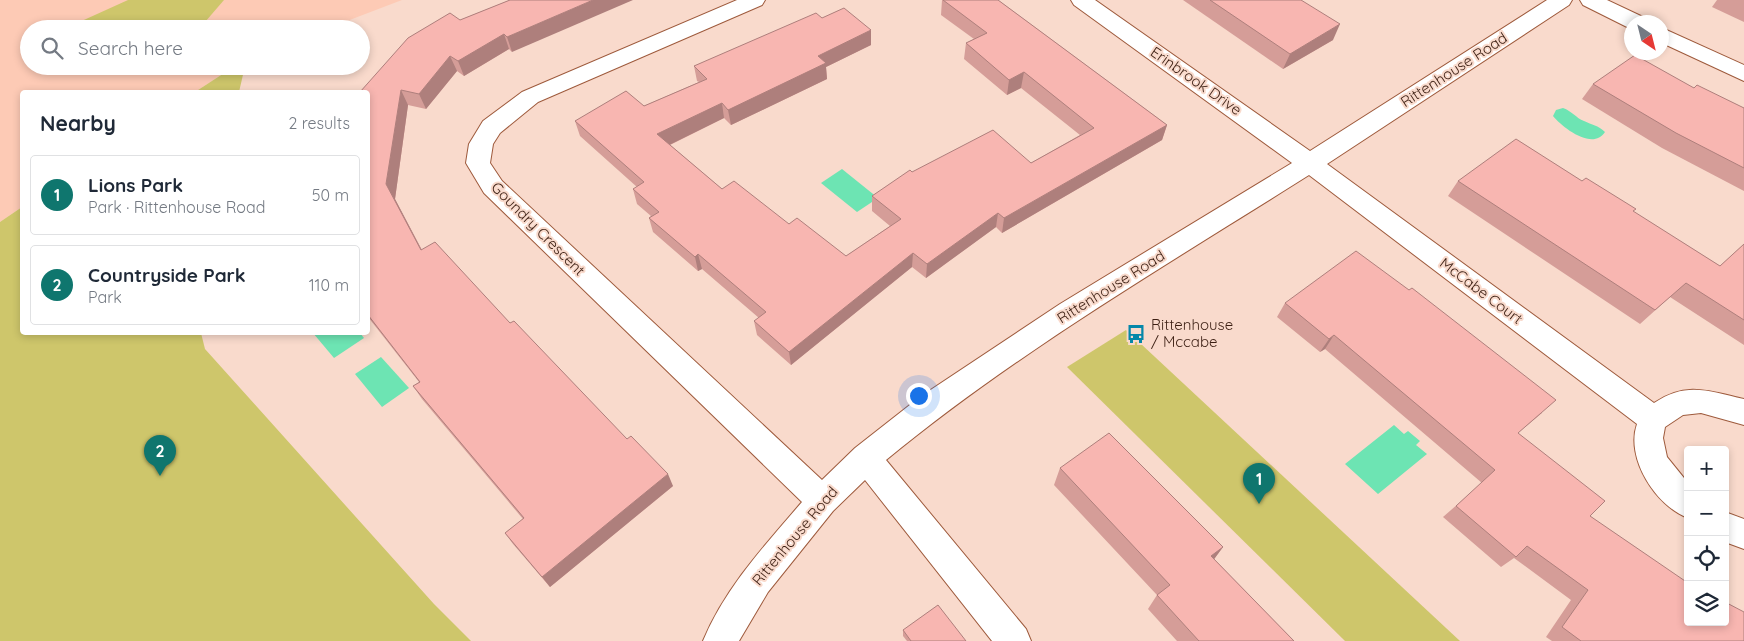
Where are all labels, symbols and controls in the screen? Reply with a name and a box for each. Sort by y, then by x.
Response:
north arrow [1624,15,1669,60]
search box [20,20,370,75]
street label: Rittenhouse Road [1397,28,1511,111]
icon: search [38,34,66,62]
text: Search here [78,36,183,60]
street label: Erinbrook Drive [1147,42,1246,119]
text: Nearby [40,110,116,136]
text: 2 results [288,113,350,133]
text: Lions Park [88,173,183,197]
street label: Goundry Crescent [487,178,589,280]
text: 1 [54,185,60,205]
text: 50 m [312,185,349,205]
text: Park · Rittenhouse Road [88,197,265,217]
street label: Rittenhouse Road [1053,246,1168,327]
street label: McCabe Court [1436,253,1527,328]
text: Countryside Park [88,263,246,287]
text: 2 [52,275,62,295]
text: 110 m [309,275,349,295]
text: Park [88,287,122,307]
place label: Rittenhouse / Mccabe [1151,315,1233,351]
bus stop icon: Rittenhouse / Mccabe [1125,323,1147,345]
your location [906,383,932,409]
pin: 2 [144,435,176,476]
map controls [1684,446,1729,626]
button: + [1684,446,1729,491]
pin: 1 [1243,463,1275,504]
street label: Rittenhouse Road [748,482,842,589]
button: − [1684,491,1729,536]
button: locate [1684,536,1729,581]
button: layers [1684,581,1729,626]

